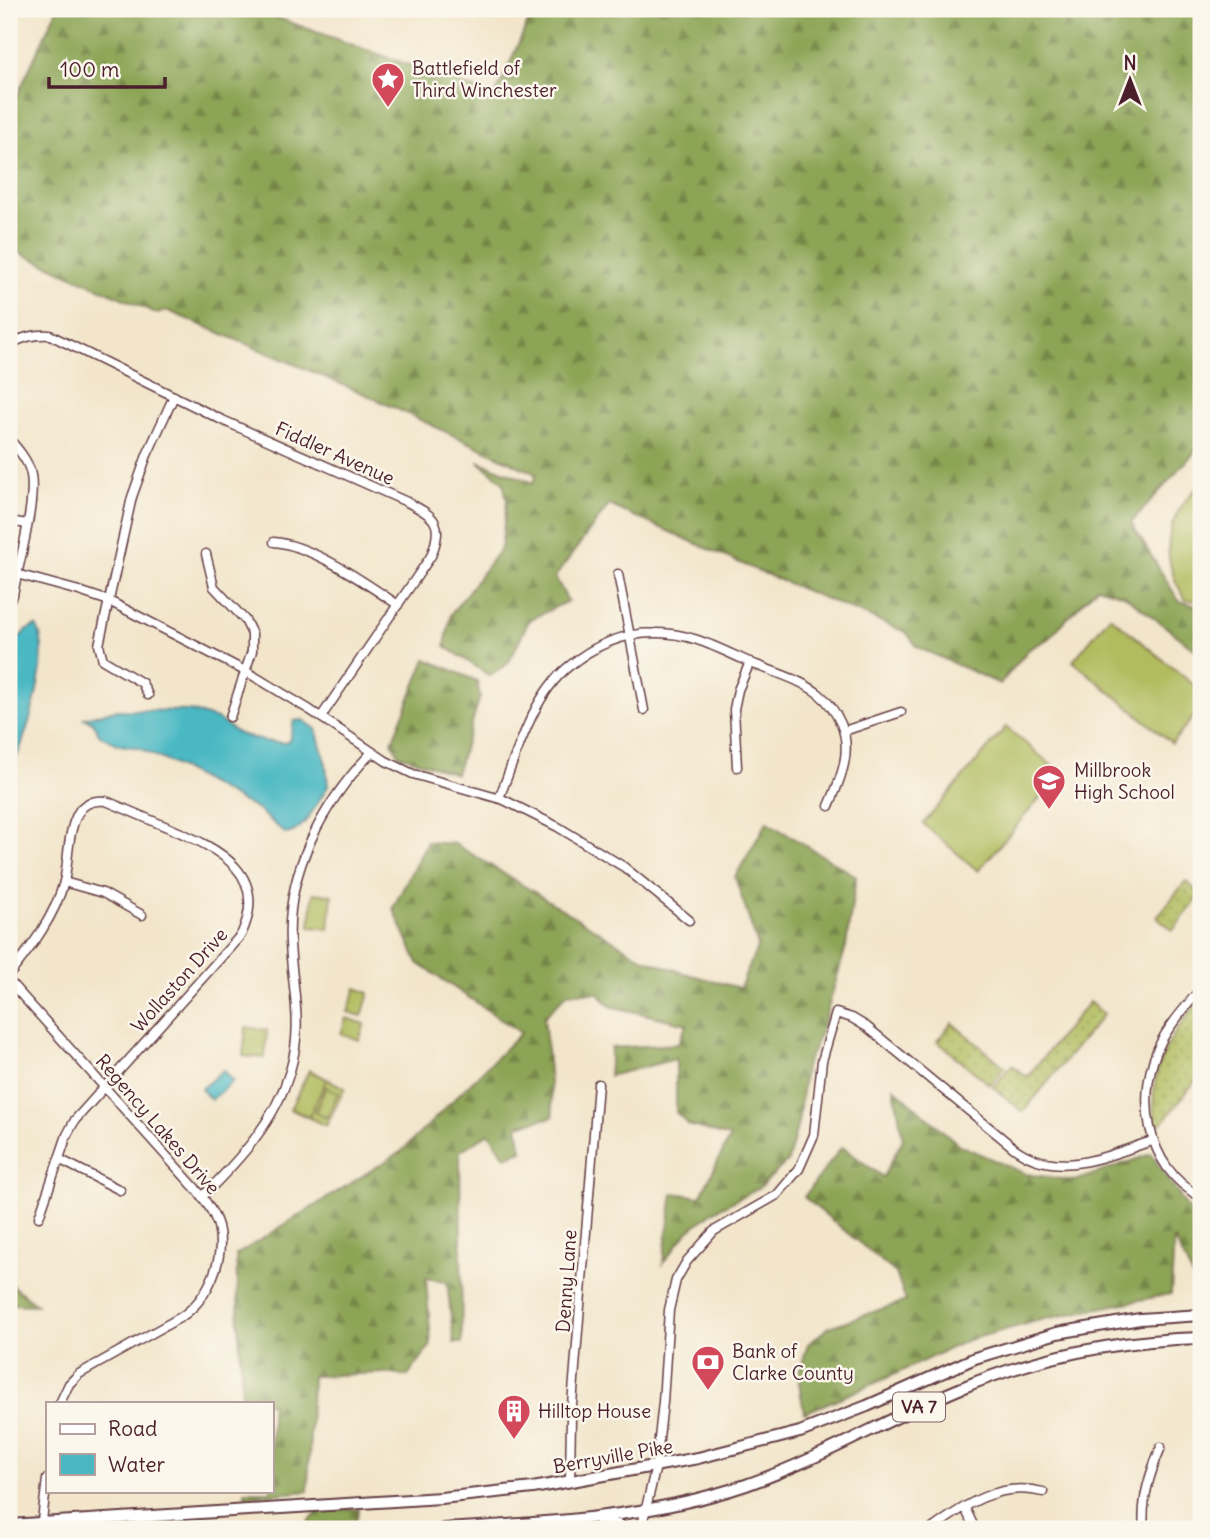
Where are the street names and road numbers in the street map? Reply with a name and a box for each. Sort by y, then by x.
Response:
street label: Fiddler Avenue [272,416,398,490]
street label: Wollaston Drive [126,923,232,1037]
street label: Regency Lakes Drive [91,1049,225,1199]
street label: Denny Lane [550,1229,582,1333]
road number: VA 7 [893,1392,945,1422]
street label: Berryville Pike [551,1434,675,1478]

